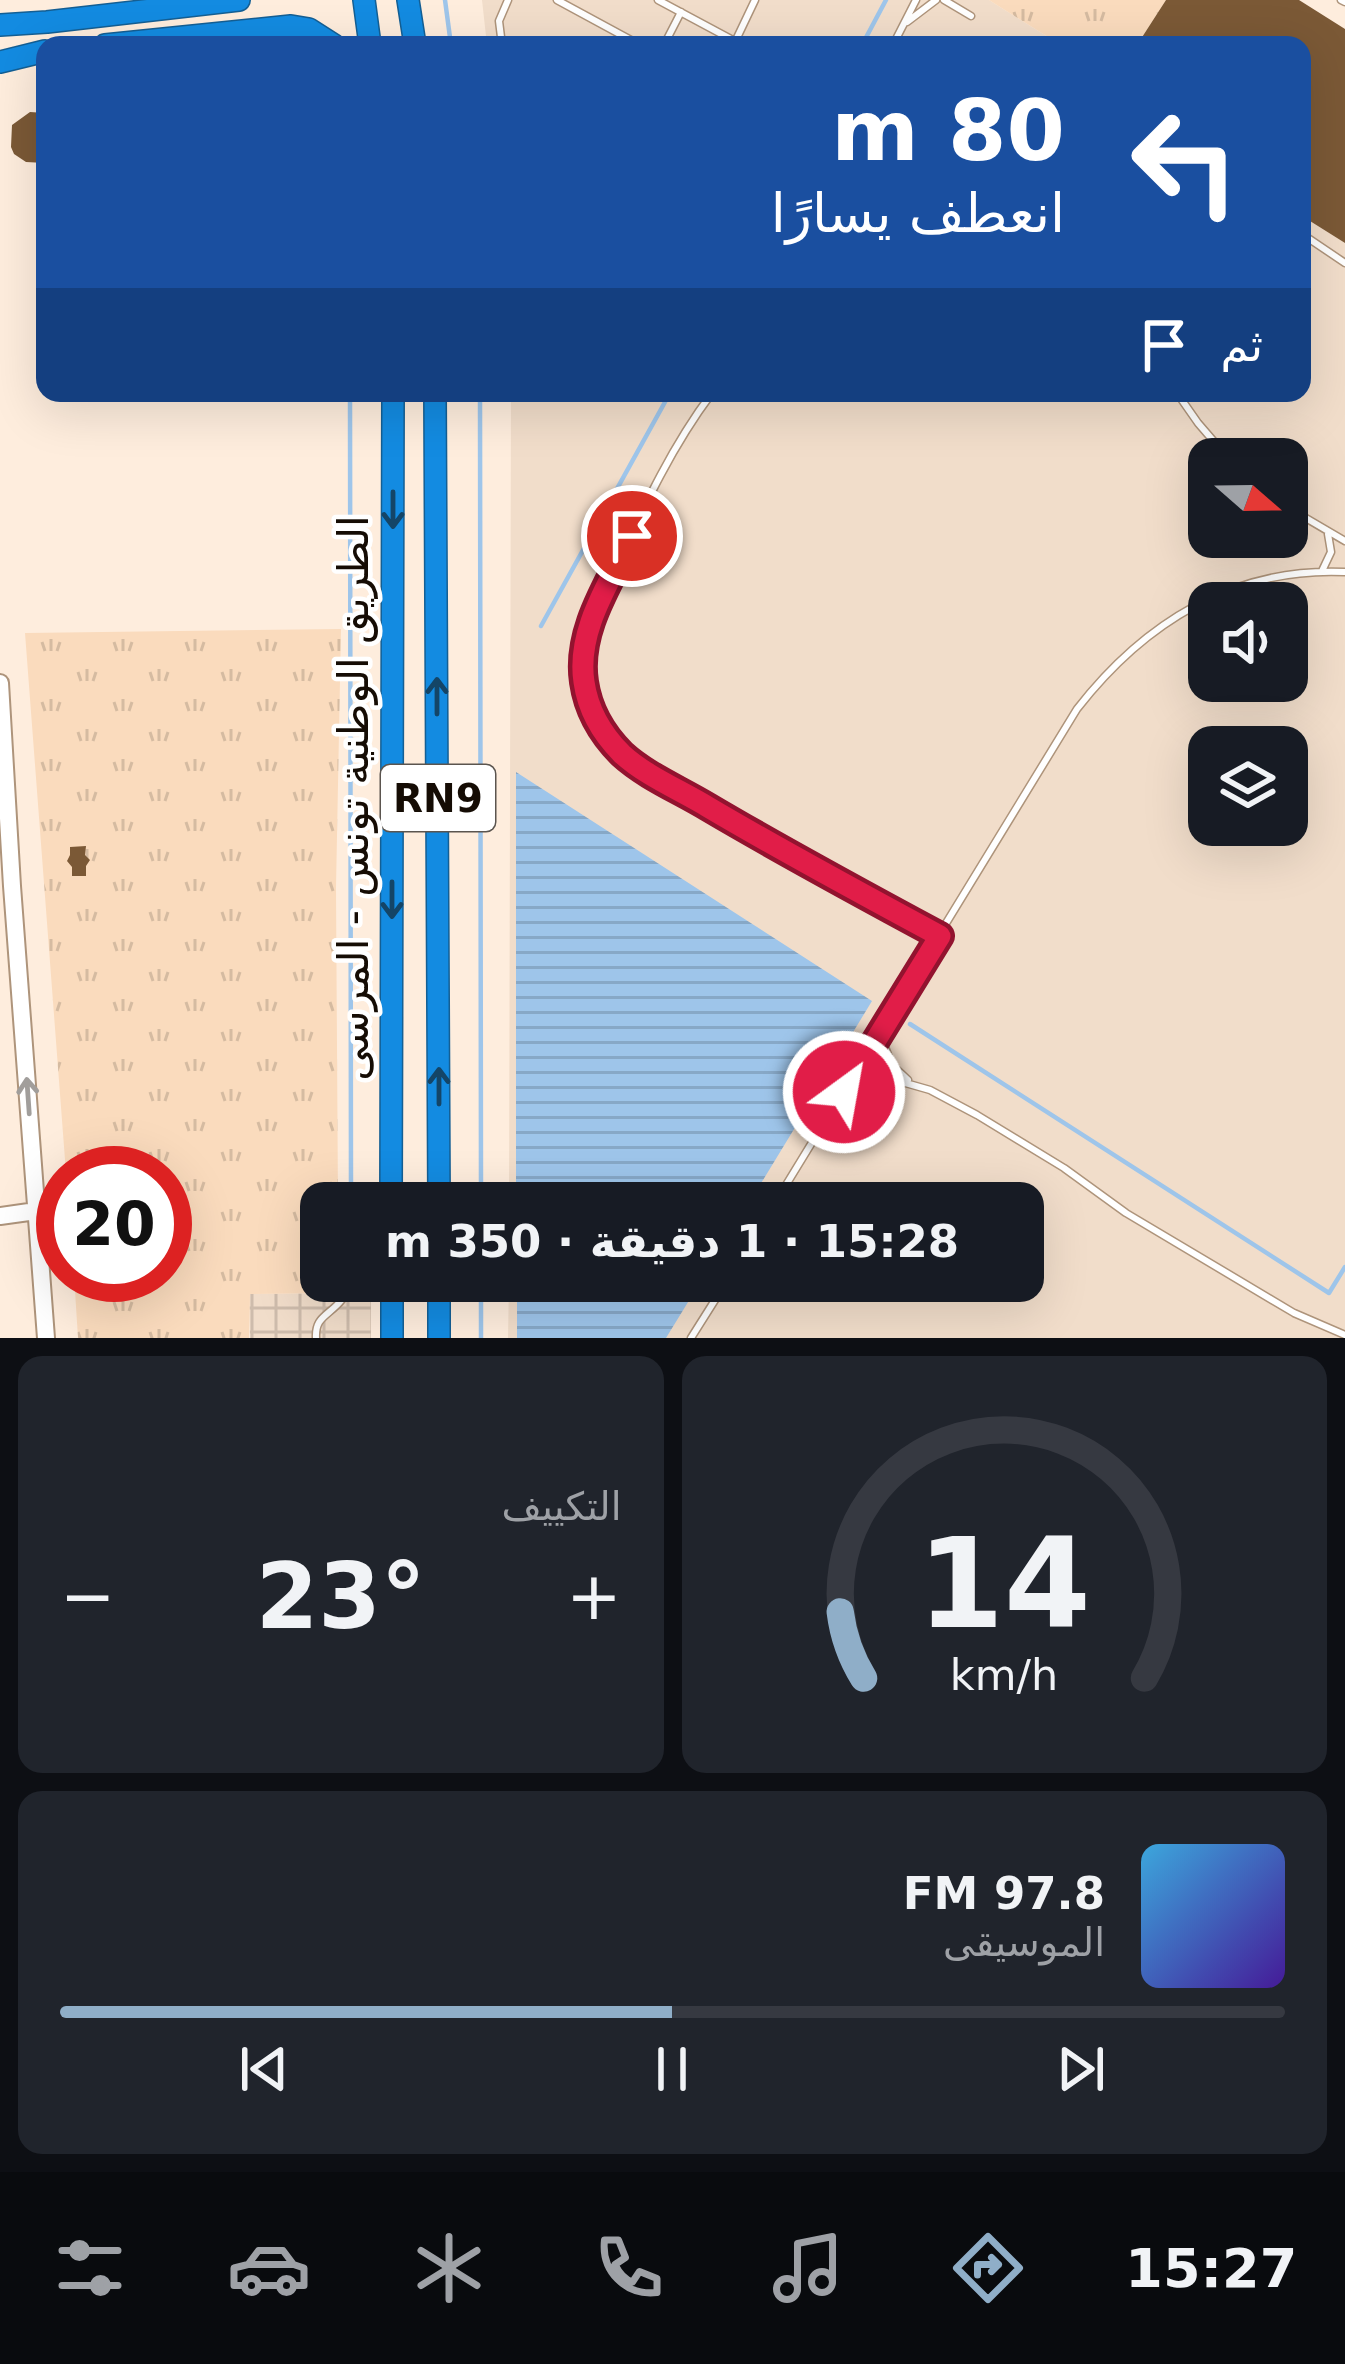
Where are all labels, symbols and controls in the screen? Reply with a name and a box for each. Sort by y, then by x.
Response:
text: 80 m [831,82,1065,180]
icon: left [1107,84,1263,240]
text: انعطف يسارًا [771,182,1065,245]
icon: arrive [1131,312,1197,378]
text: ثم [1221,319,1263,372]
north arrow [1188,438,1308,558]
map controls [1188,438,1308,846]
pin [581,485,683,587]
one-way arrow [382,490,404,529]
icon: arrive [599,503,665,569]
street label: الطريق الوطنية تونس - المرسى [329,515,378,1081]
button: sound [1188,582,1308,702]
one-way arrow [426,677,448,716]
button: layers [1188,726,1308,846]
road number: RN9 [381,765,495,831]
one-way arrow [381,880,403,919]
position arrow [781,1029,907,1155]
one-way arrow [428,1067,450,1106]
one-way arrow [16,1077,39,1116]
speed limit sign: 20 [36,1146,192,1302]
text: 15:28 · 1 دقيقة · 350 m [385,1215,959,1268]
text: التكييف [502,1484,622,1529]
text: 14 [917,1511,1091,1656]
text: 23° [256,1544,426,1649]
text: − [60,1558,115,1635]
text: + [566,1558,622,1635]
text: km/h [950,1649,1058,1699]
text: 97.8 FM [903,1867,1105,1920]
text: الموسيقى [943,1920,1105,1965]
icon: previous [231,2036,297,2102]
icon: pause [639,2036,705,2102]
icon: next [1048,2036,1114,2102]
icon: filters [48,2226,132,2310]
icon: car [227,2226,311,2310]
icon: climate [407,2226,491,2310]
icon: phone [587,2226,671,2310]
icon: music [766,2226,850,2310]
icon: directions [946,2226,1030,2310]
text: 15:27 [1125,2237,1297,2300]

